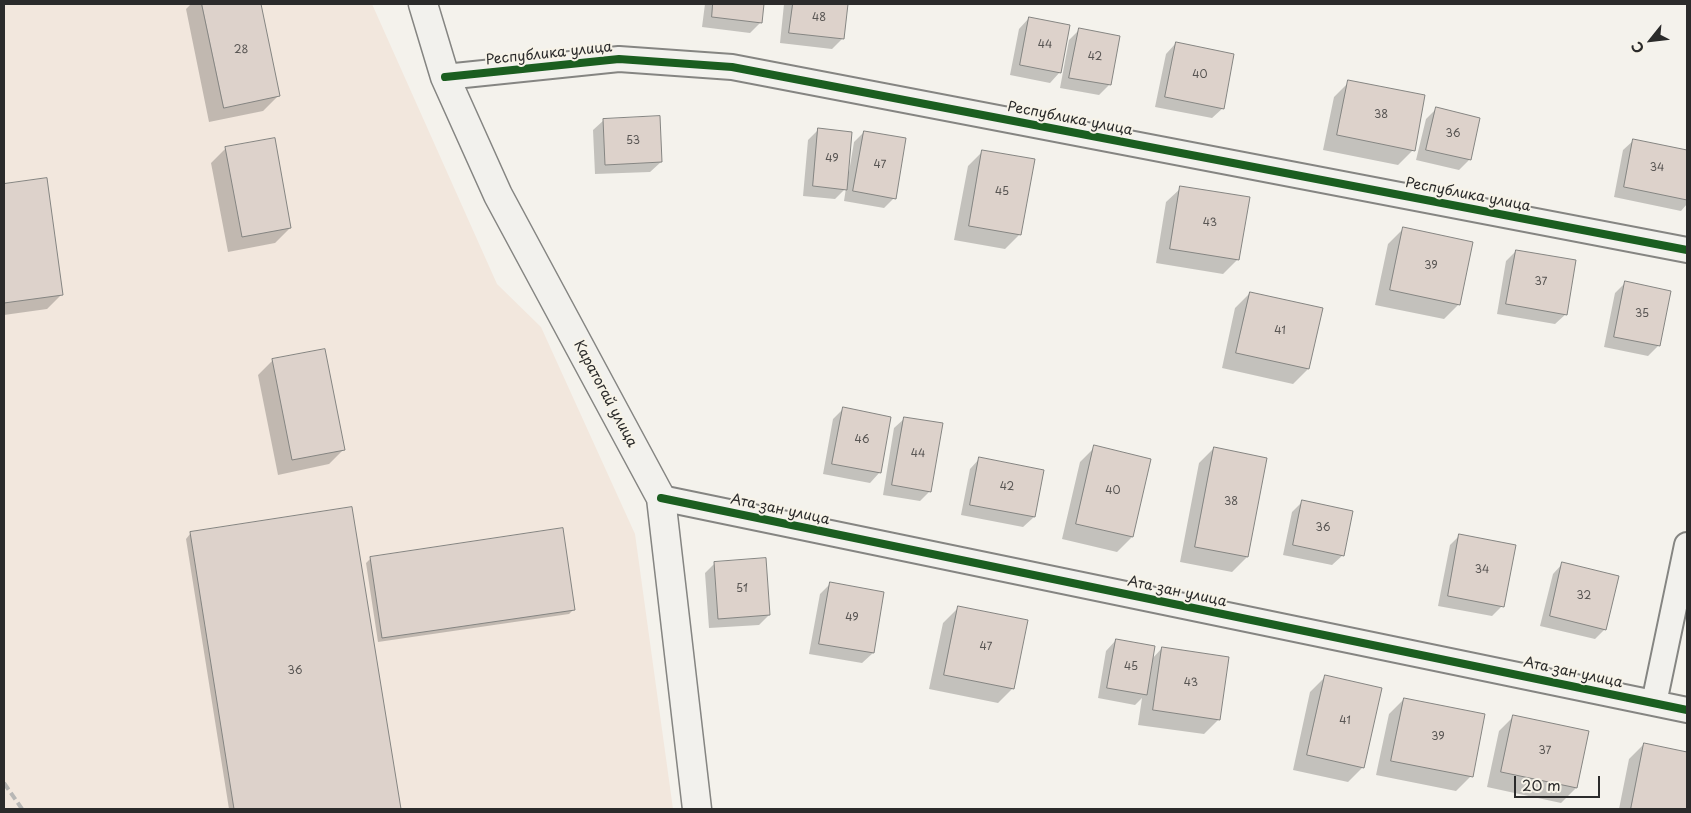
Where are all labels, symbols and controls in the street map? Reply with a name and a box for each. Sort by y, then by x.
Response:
house number: 48 [812,11,826,25]
north arrow [1626,15,1676,65]
house number: 44 [1038,38,1052,52]
text: С [1626,38,1649,57]
street label: Республика улица [485,39,613,69]
house number: 28 [234,43,248,57]
house number: 42 [1088,50,1102,64]
house number: 40 [1192,68,1208,82]
street label: Республика улица [1006,99,1134,139]
house number: 38 [1374,108,1388,122]
house number: 36 [1446,127,1460,141]
house number: 53 [626,134,640,148]
house number: 49 [825,152,839,166]
house number: 47 [874,158,886,172]
house number: 34 [1650,161,1664,175]
street label: Республика улица [1404,175,1532,215]
house number: 45 [995,185,1009,199]
house number: 43 [1203,216,1217,230]
house number: 39 [1424,259,1438,273]
house number: 37 [1535,275,1547,289]
house number: 35 [1635,307,1649,321]
house number: 41 [1274,324,1286,338]
street label: Каратогай улица [570,338,640,450]
house number: 46 [855,433,869,447]
house number: 44 [911,447,925,461]
house number: 42 [1000,480,1014,494]
house number: 40 [1105,484,1121,498]
street label: Ата зан улица [729,491,831,529]
house number: 38 [1224,495,1238,509]
house number: 36 [1316,521,1330,535]
house number: 34 [1475,563,1489,577]
street label: Ата зан улица [1126,573,1228,611]
house number: 51 [736,582,748,596]
house number: 32 [1577,589,1591,603]
house number: 49 [845,611,859,625]
house number: 47 [980,640,992,654]
street label: Ата зан улица [1522,654,1624,692]
house number: 45 [1124,660,1138,674]
house number: 36 [288,664,302,678]
house number: 43 [1184,676,1198,690]
house number: 41 [1339,714,1351,728]
house number: 39 [1431,730,1445,744]
house number: 37 [1539,744,1551,758]
scale bar [1516,766,1602,798]
text: 20 m [1522,773,1561,796]

